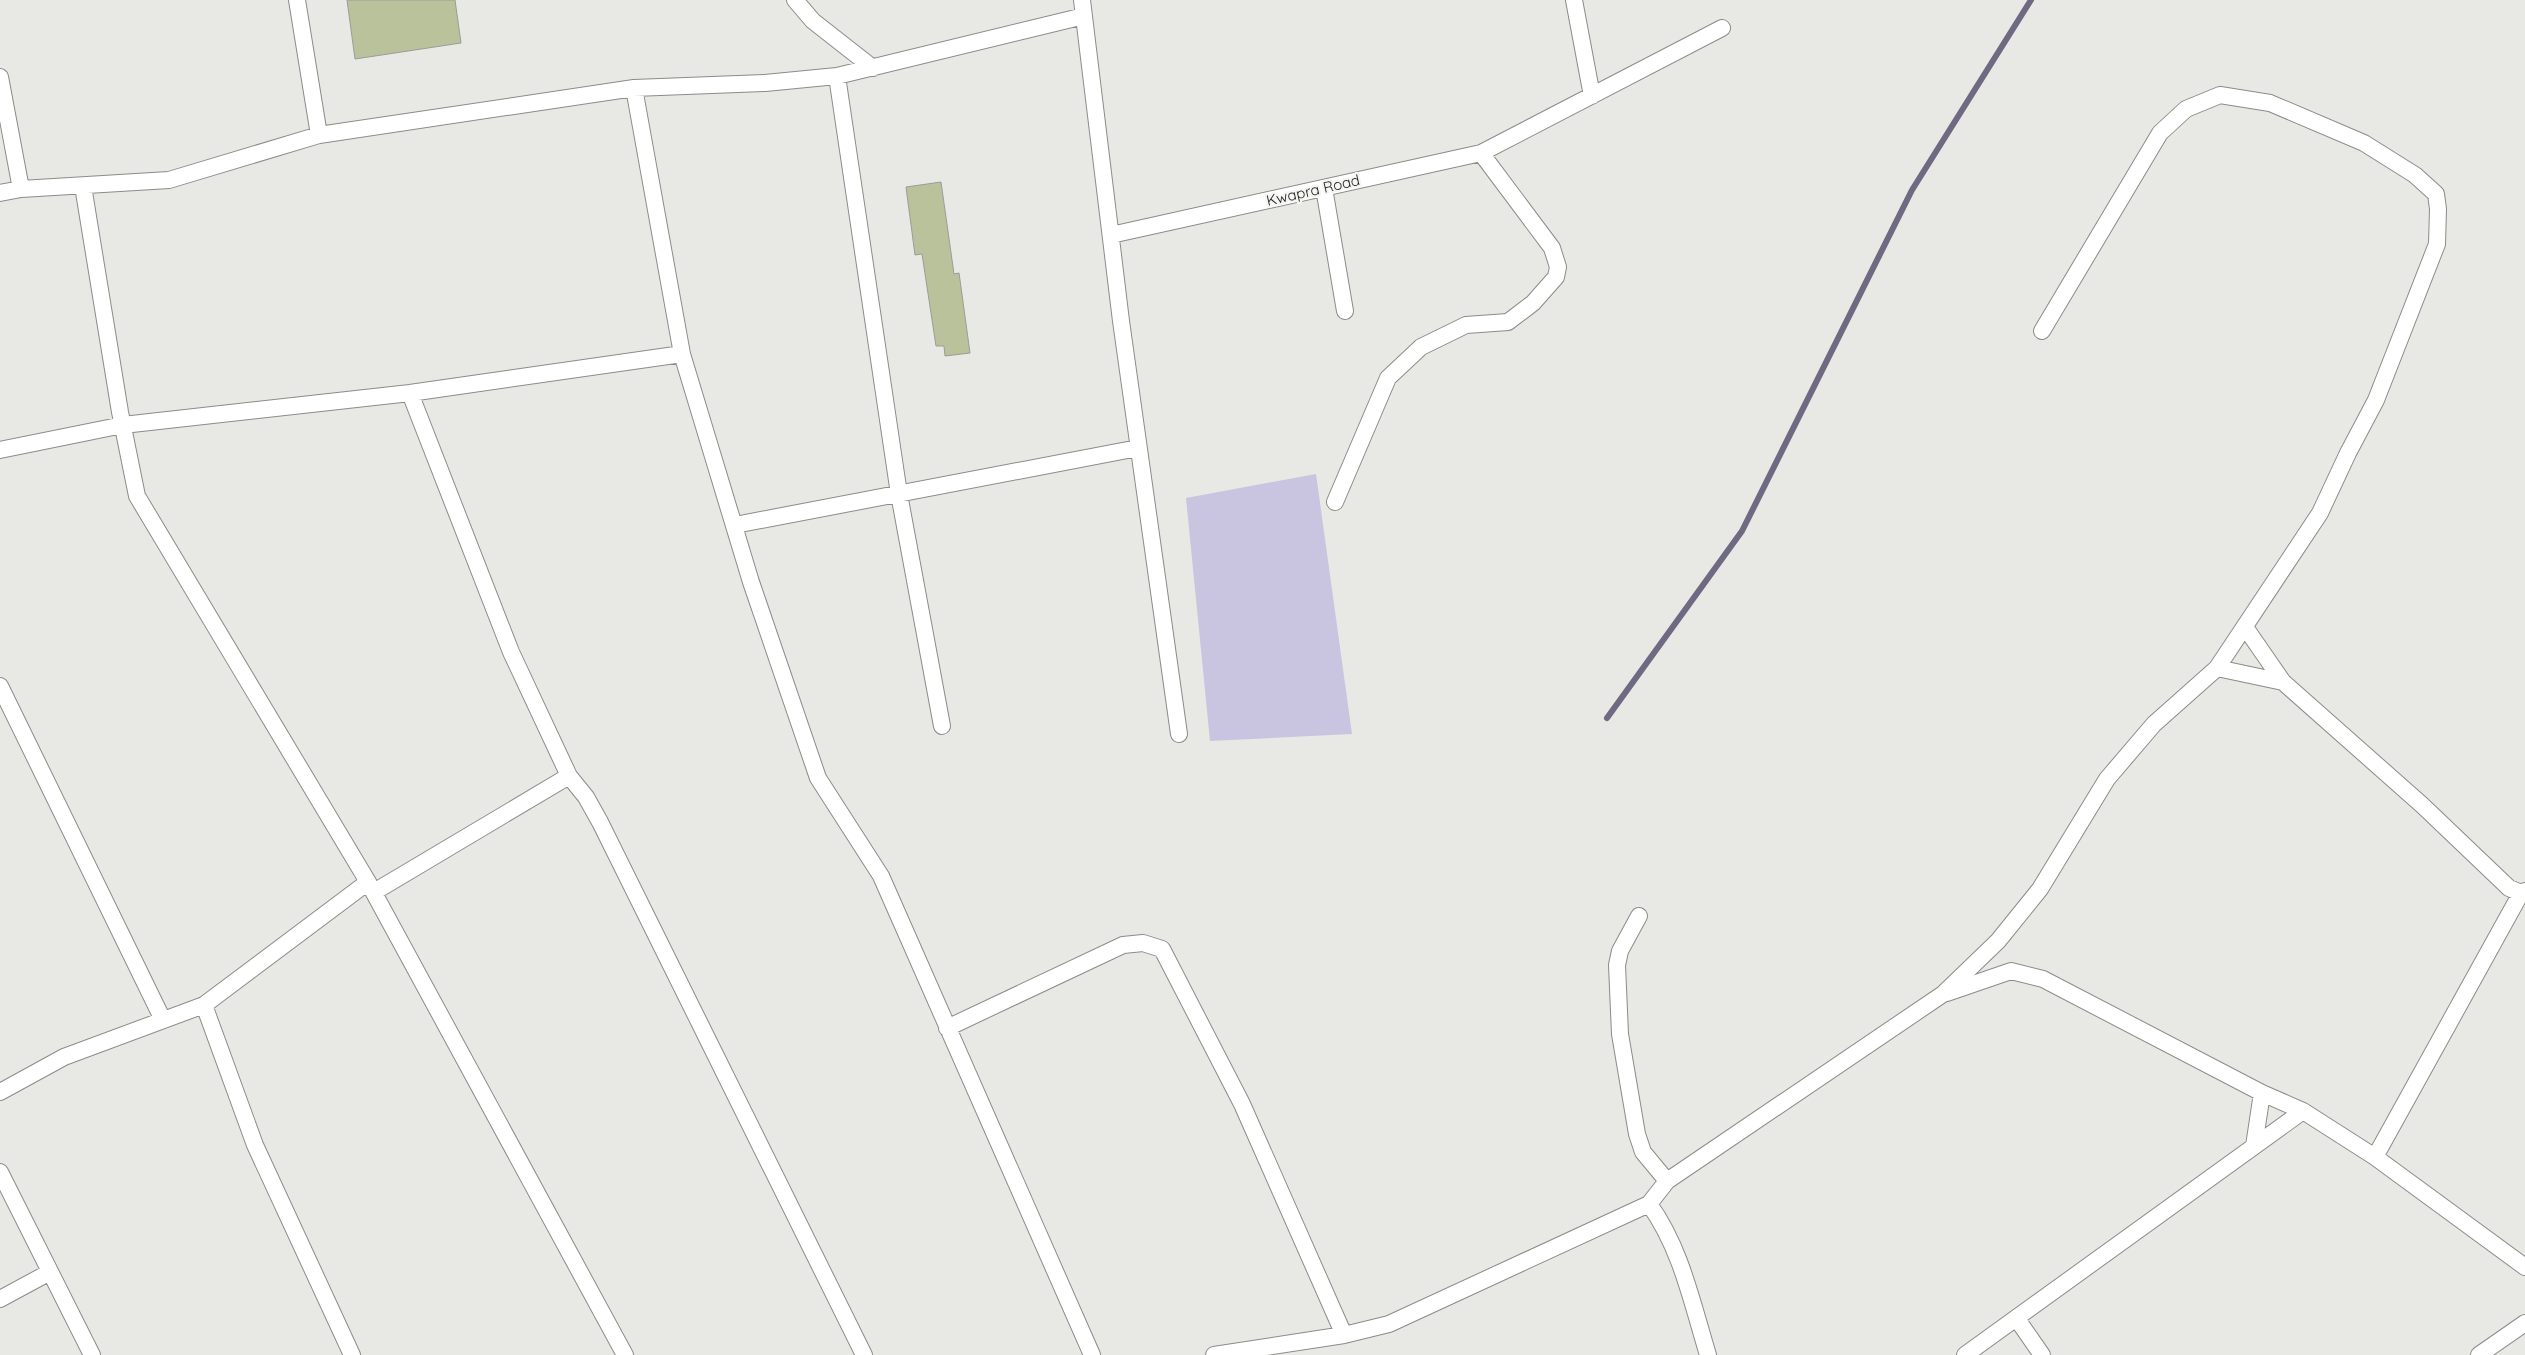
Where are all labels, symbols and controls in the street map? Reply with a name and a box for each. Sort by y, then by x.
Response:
street label: Kwapra Road [1264,170,1362,210]

